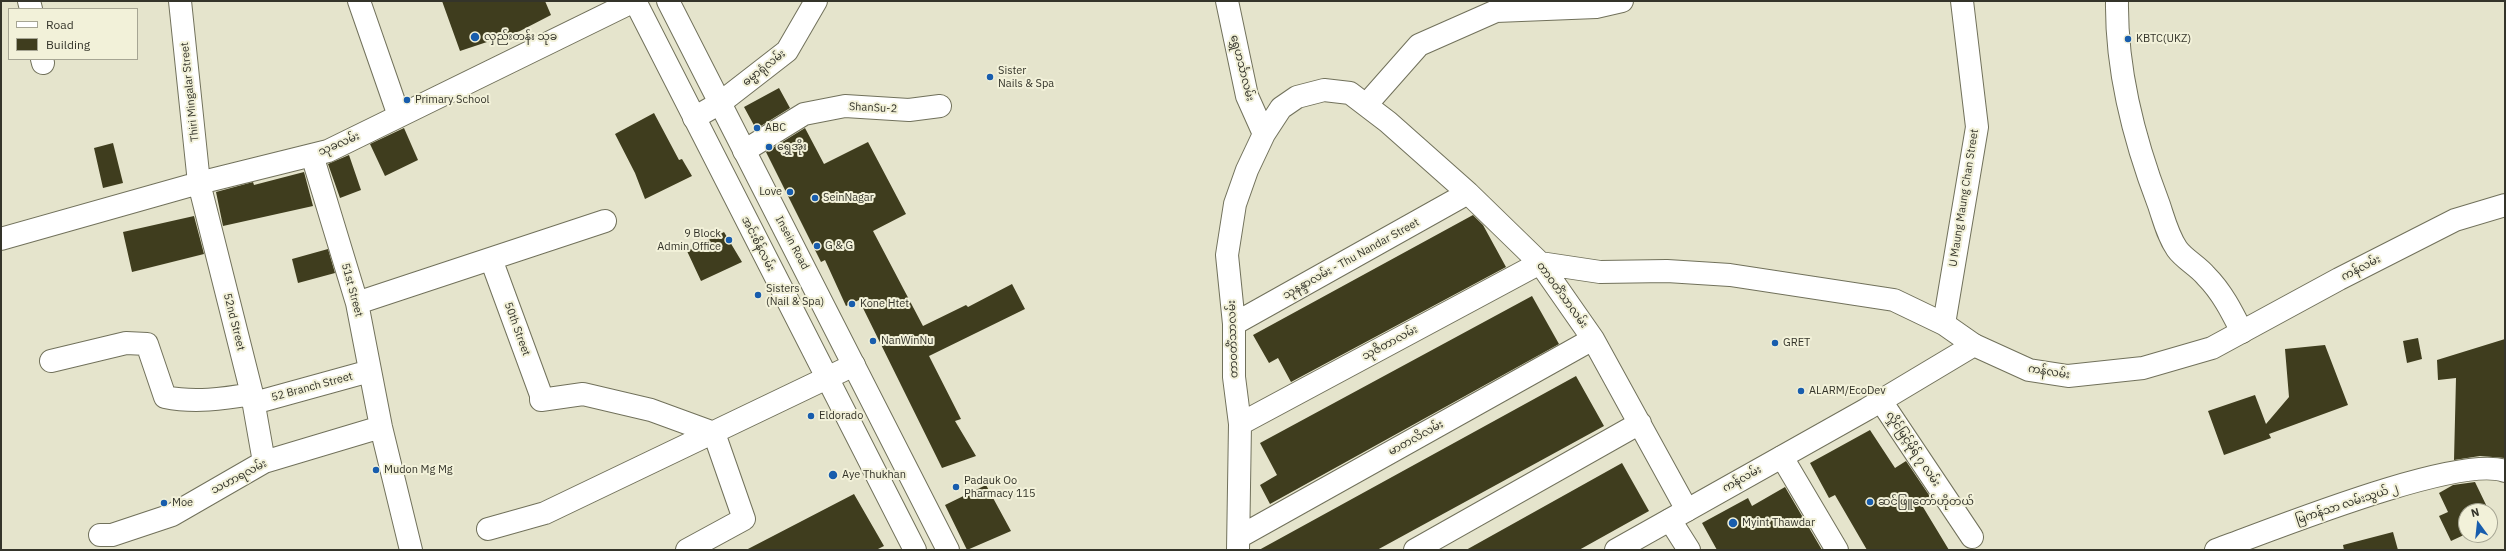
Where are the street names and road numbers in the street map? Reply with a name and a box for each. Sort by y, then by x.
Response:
street label: ရွှေဟင်္သာလမ်း [1227,34,1257,102]
street label: Thiri Mingalar Street [178,42,202,142]
street label: ဓမ္မာရုံလမ်း [740,47,788,89]
street label: ShanSu-2 [848,100,898,116]
street label: U Maung Maung Chan Street [1947,128,1981,268]
street label: သုခလမ်း [316,129,362,159]
street label: အင်းစိန်လမ်း [738,214,778,274]
street label: Insein Road [772,214,812,272]
street label: သုနန္ဒာလမ်း - Thu Nandar Street [1280,216,1422,302]
street label: ကန်လမ်း [2339,253,2383,283]
street label: တာဝတိံသာလမ်း [1534,259,1590,331]
street label: 51st Street [338,262,366,318]
street label: 52nd Street [221,292,247,352]
street label: 50th Street [501,300,533,358]
street label: တာဝတိံသာလမ်း [1225,300,1241,378]
street label: သုဇိတာလမ်း [1360,323,1420,363]
street label: ကန်လမ်း [2027,362,2071,382]
street label: 52 Branch Street [270,370,354,404]
street label: လှိုင်မြင့်မိုရ် ၇ လမ်း [1883,409,1943,489]
street label: မာတလိလမ်း [1386,417,1446,459]
street label: သဟာရလမ်း [209,457,269,497]
street label: ကန်လမ်း [1720,463,1764,495]
street label: မြကန်သာ လမ်းသွယ် ၂ [2294,481,2400,527]

